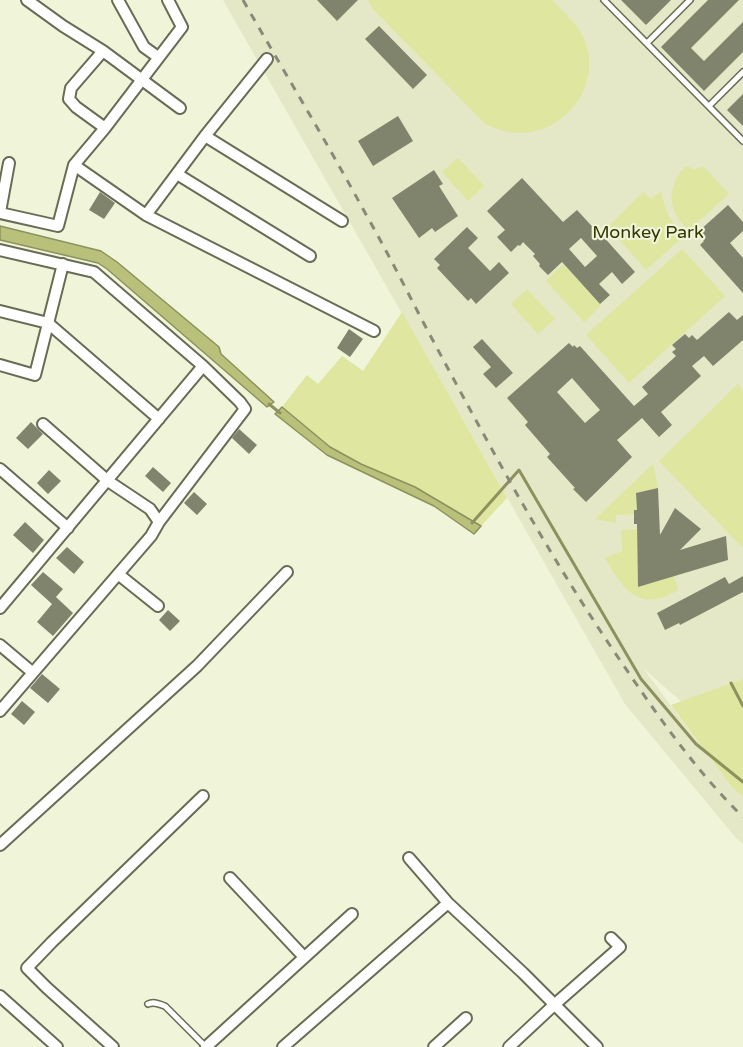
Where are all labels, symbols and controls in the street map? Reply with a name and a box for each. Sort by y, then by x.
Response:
park label: Monkey Park [592,222,704,244]

